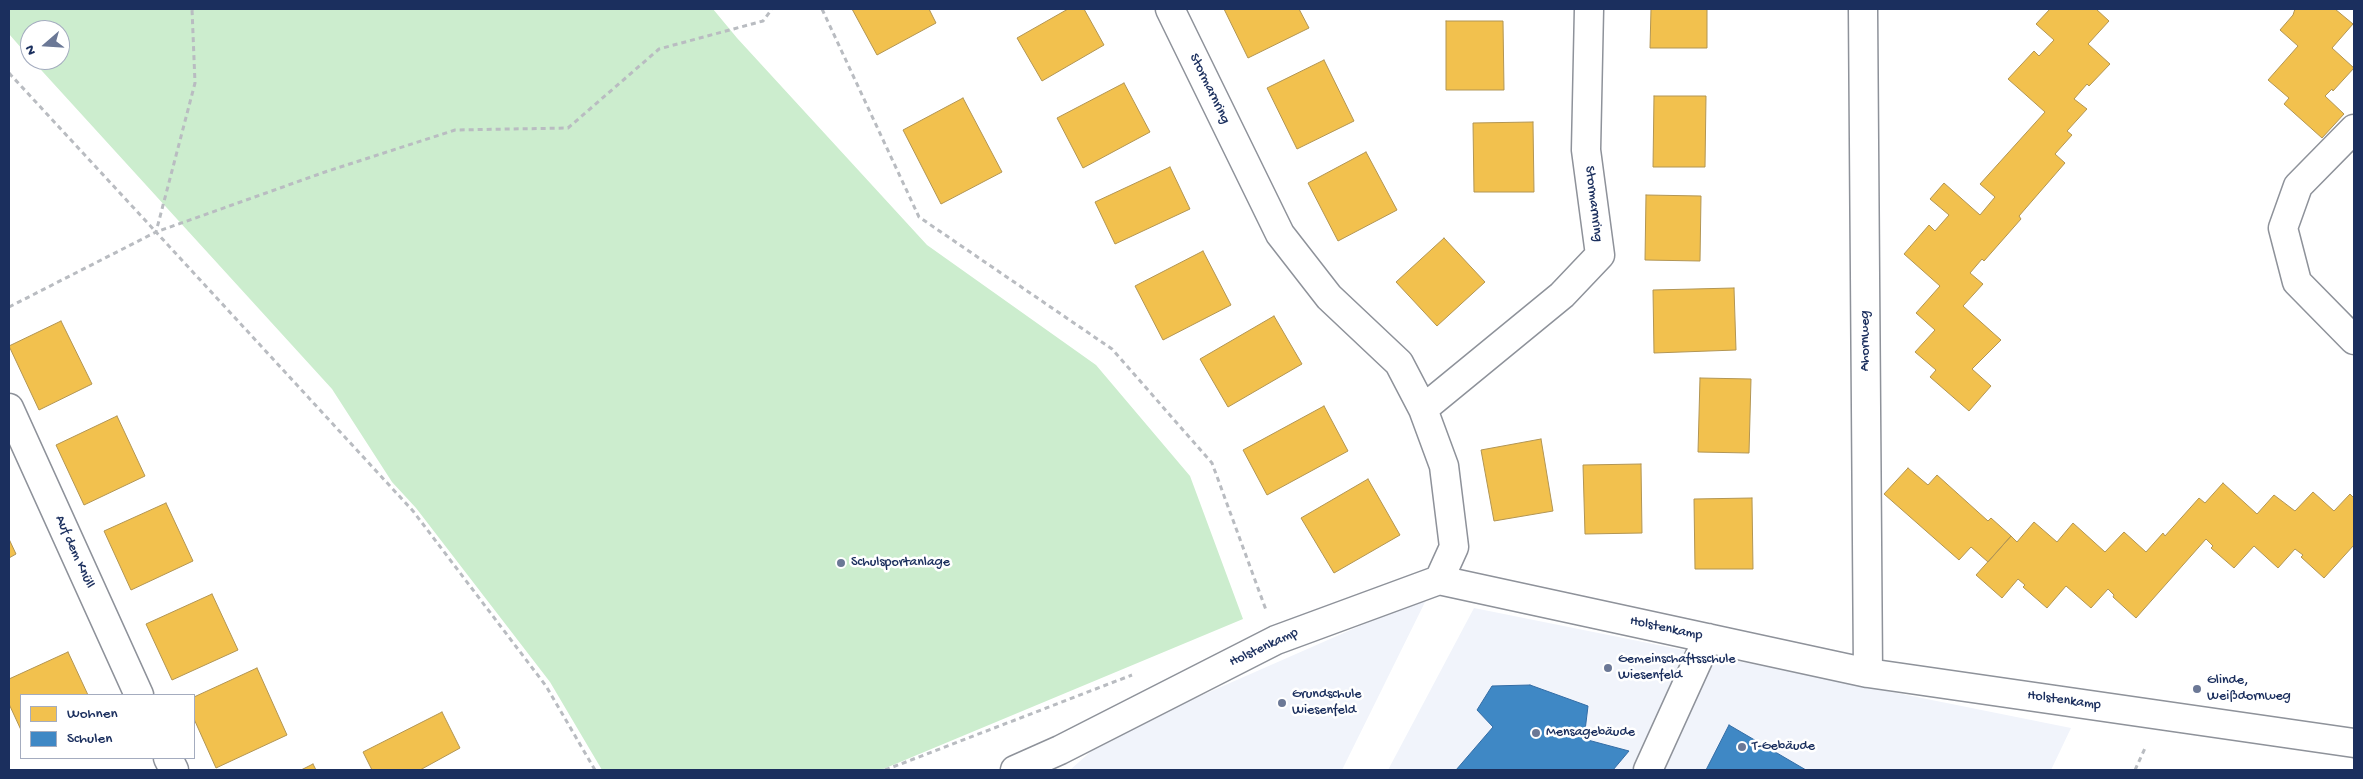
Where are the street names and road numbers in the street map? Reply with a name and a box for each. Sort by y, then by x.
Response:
street label: Stormarnring [1185,51,1233,127]
street label: Stormarnring [1580,165,1606,243]
street label: Ahornweg [1858,311,1874,371]
street label: Auf dem Knüll [50,513,98,591]
street label: Holstenkamp [1628,613,1704,645]
street label: Holstenkamp [1227,625,1301,671]
street label: Holstenkamp [2026,688,2102,714]

